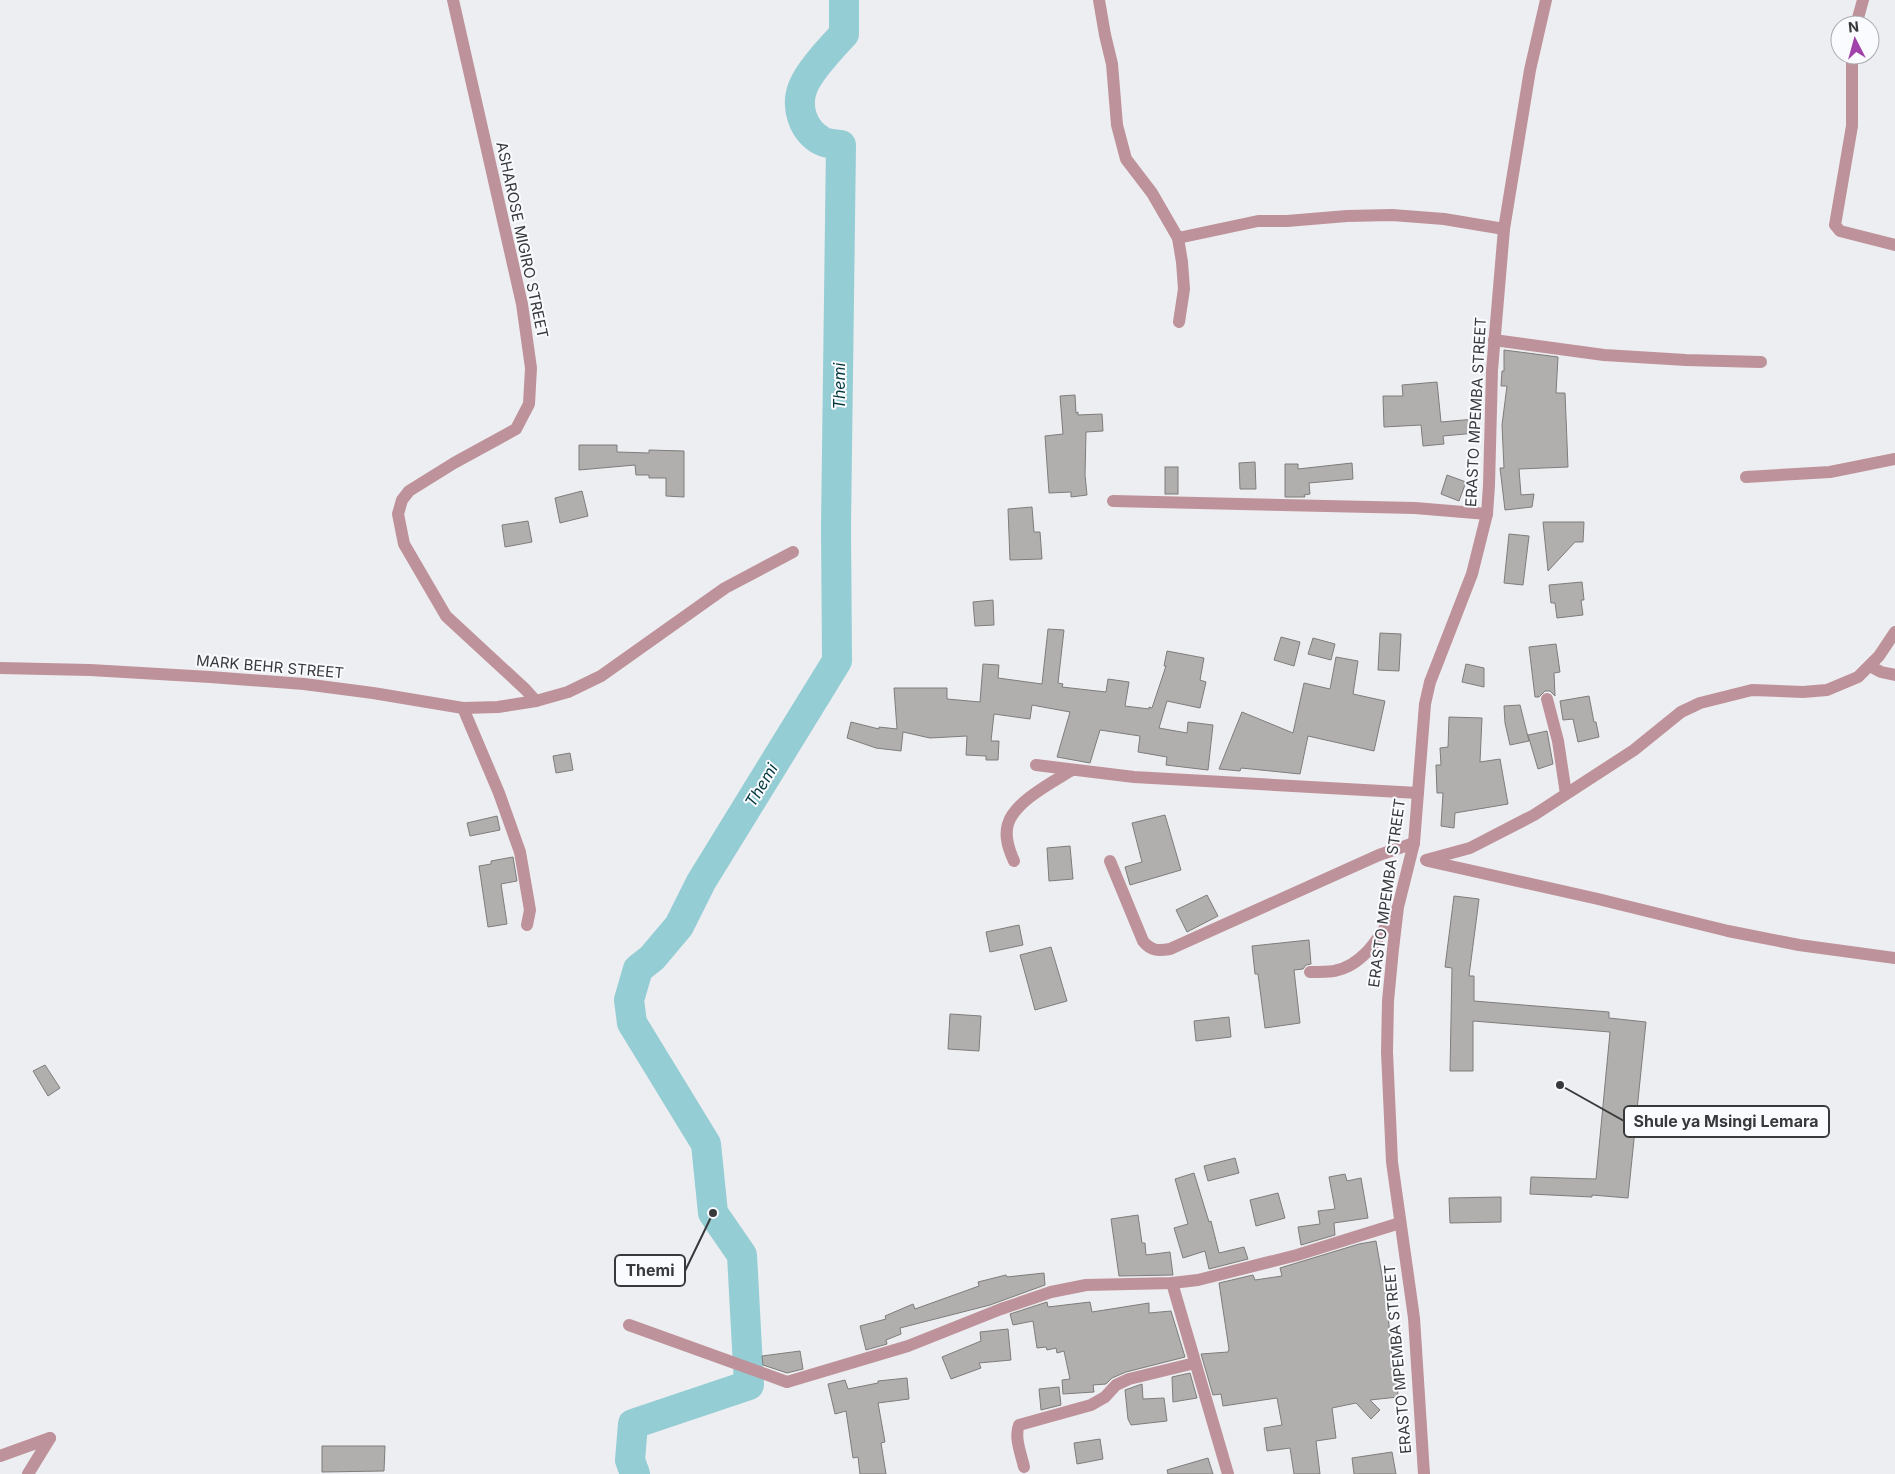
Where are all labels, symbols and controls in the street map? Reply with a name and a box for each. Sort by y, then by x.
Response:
north arrow [1830,15,1880,65]
text: N [1847,18,1860,36]
street label: ASHAROSE MIGIRO STREET [492,140,553,340]
street label: ERASTO MPEMBA STREET [1461,316,1490,508]
water label: Themi [829,361,849,409]
street label: MARK BEHR STREET [195,651,345,682]
water label: Themi [740,759,782,810]
street label: ERASTO MPEMBA STREET [1364,797,1409,988]
callout: Shule ya Msingi Lemara [1624,1106,1829,1137]
text: Shule ya Msingi Lemara [1633,1111,1819,1131]
callout: Themi [615,1255,685,1286]
text: Themi [625,1260,675,1280]
street label: ERASTO MPEMBA STREET [1380,1263,1415,1455]

